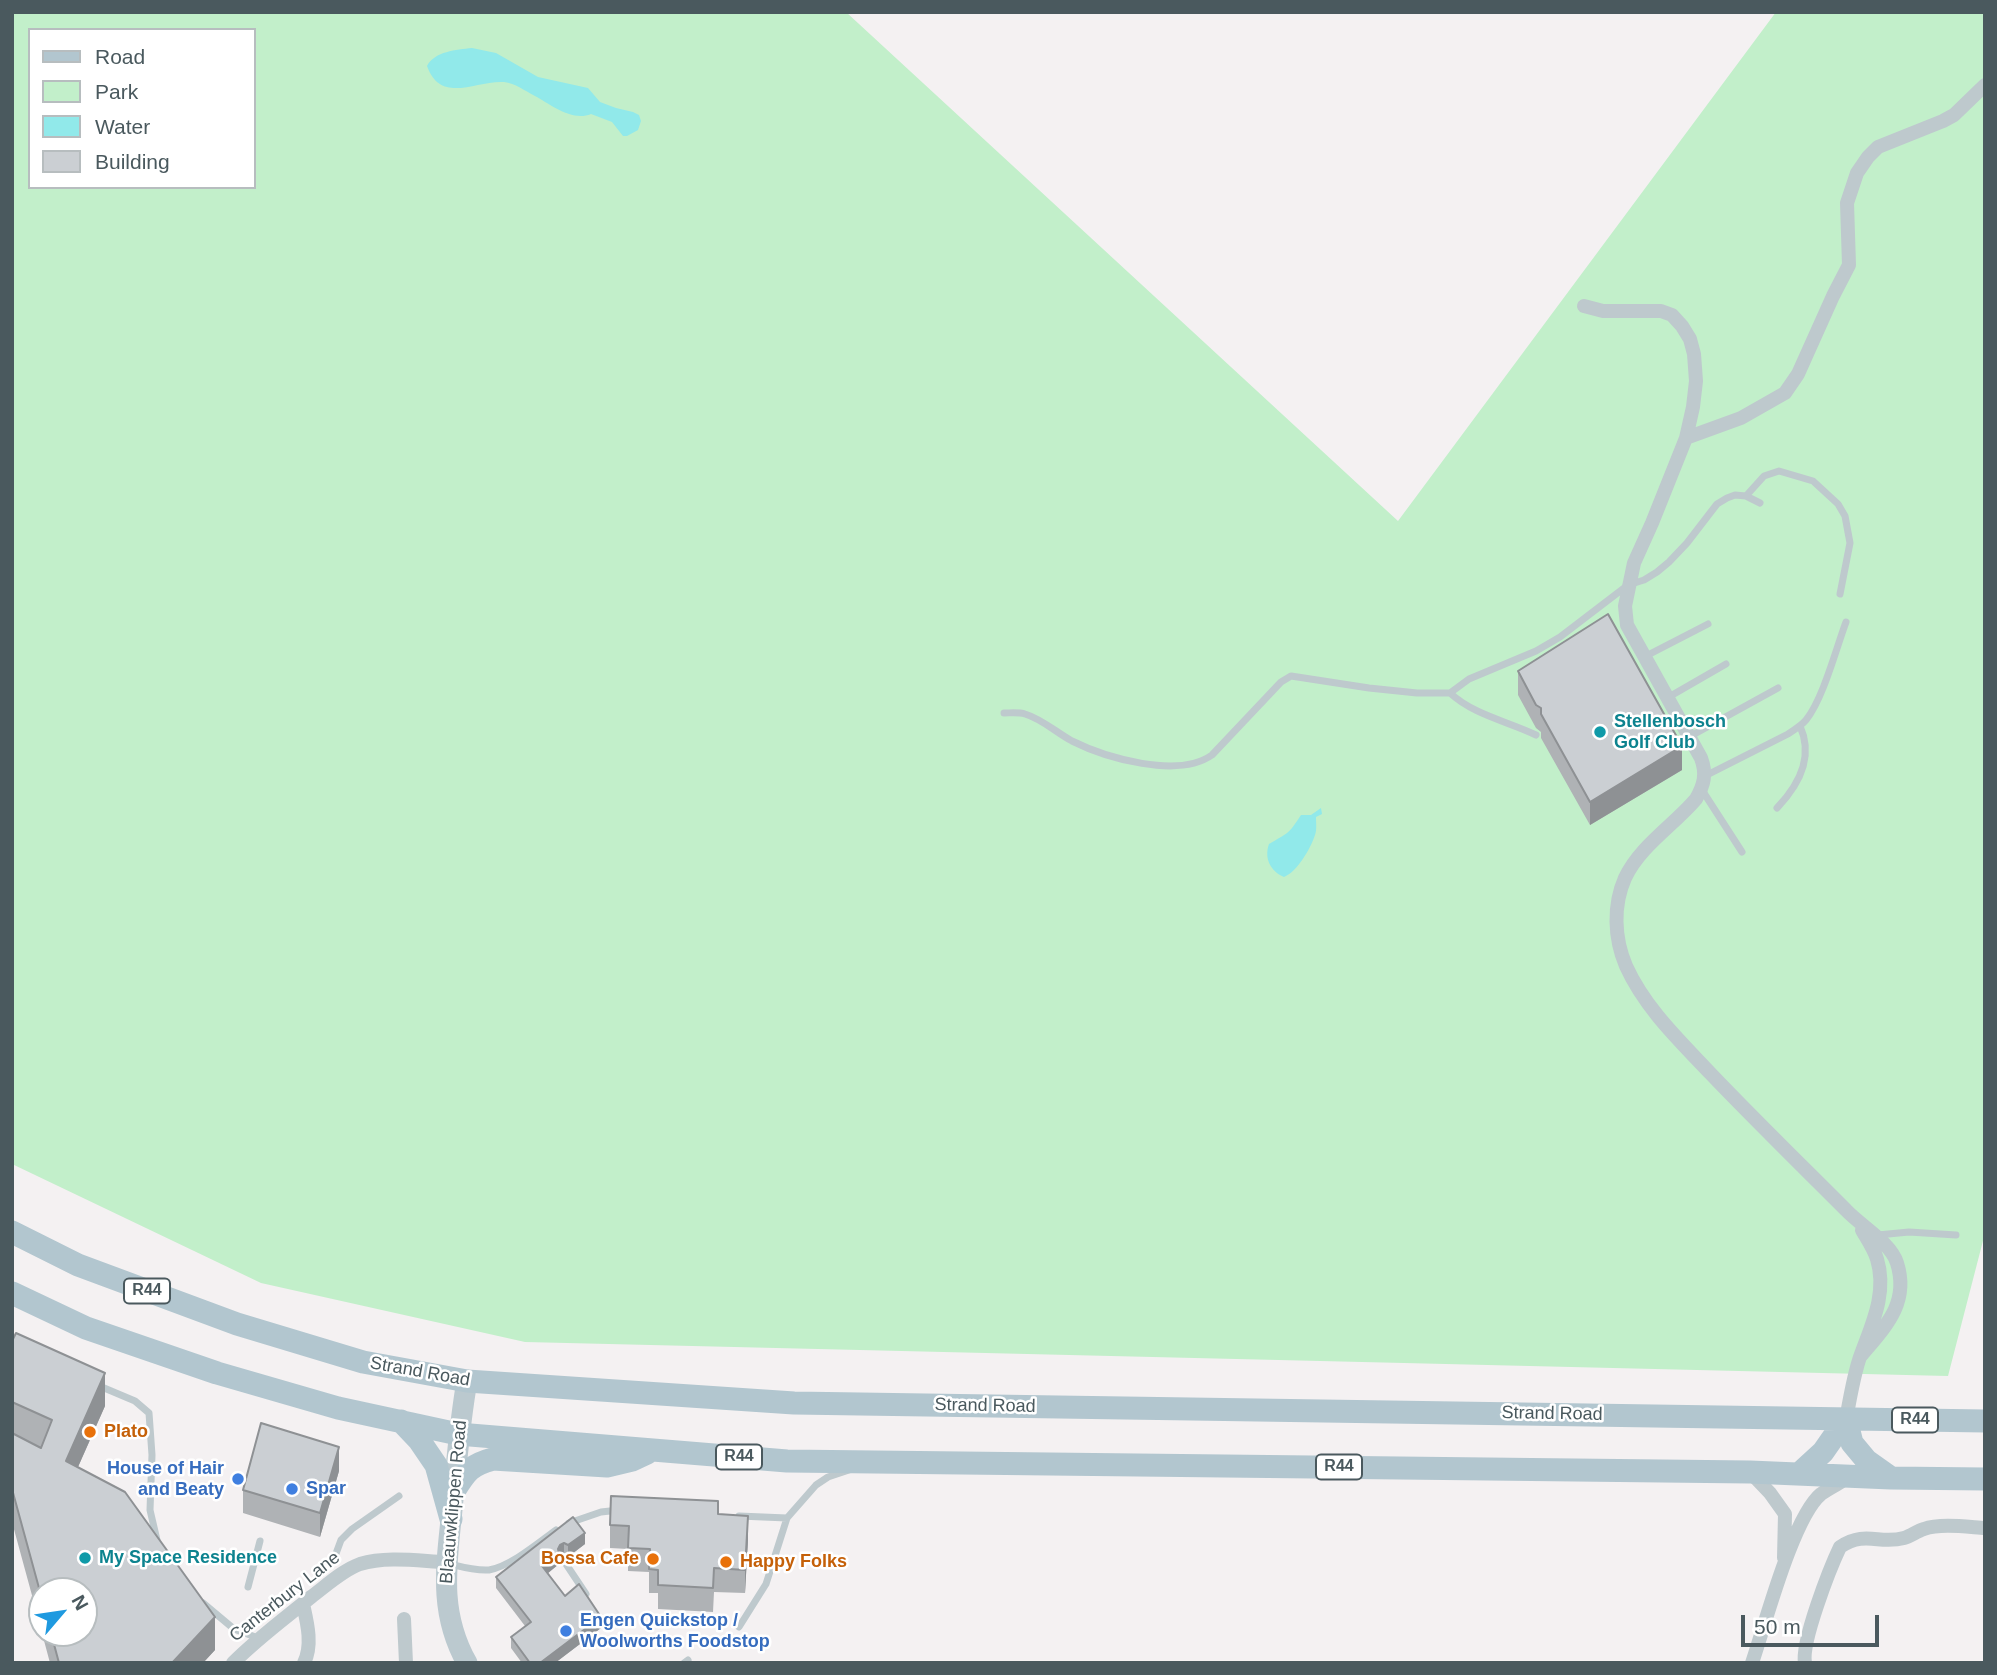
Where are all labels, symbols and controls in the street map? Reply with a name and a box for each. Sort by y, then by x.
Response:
legend [28,28,256,189]
text: Road [95,45,145,68]
text: Park [95,80,138,103]
text: Water [95,115,150,138]
text: Building [95,150,170,173]
place label: Stellenbosch Golf Club [1614,711,1726,754]
marker: Stellenbosch Golf Club [1592,724,1608,740]
road number: R44 [124,1278,170,1303]
street label: Strand Road [368,1353,472,1391]
street label: Strand Road [934,1394,1036,1418]
street label: Strand Road [1501,1402,1603,1426]
road number: R44 [1892,1408,1938,1432]
street label: Blaauwklippen Road [436,1419,472,1585]
place label: Plato [104,1421,148,1443]
marker: Plato [82,1424,98,1440]
road number: R44 [716,1444,762,1470]
road number: R44 [1316,1455,1362,1480]
place label: House of Hair and Beaty [107,1458,224,1500]
marker: House of Hair and Beaty [230,1471,246,1487]
place label: Spar [306,1478,346,1500]
marker: Spar [284,1481,300,1497]
place label: My Space Residence [99,1547,277,1569]
street label: Canterbury Lane [226,1547,344,1647]
place label: Bossa Cafe [541,1548,639,1570]
marker: My Space Residence [77,1550,93,1566]
marker: Bossa Cafe [645,1551,661,1567]
place label: Happy Folks [740,1551,847,1573]
marker: Happy Folks [718,1554,734,1570]
north arrow [28,1577,98,1647]
text: N [68,1591,93,1614]
scale bar [1745,1602,1883,1646]
place label: Engen Quickstop / Woolworths Foodstop [580,1610,770,1652]
text: 50 m [1754,1615,1801,1638]
marker: Engen Quickstop / Woolworths Foodstop [558,1623,574,1639]

